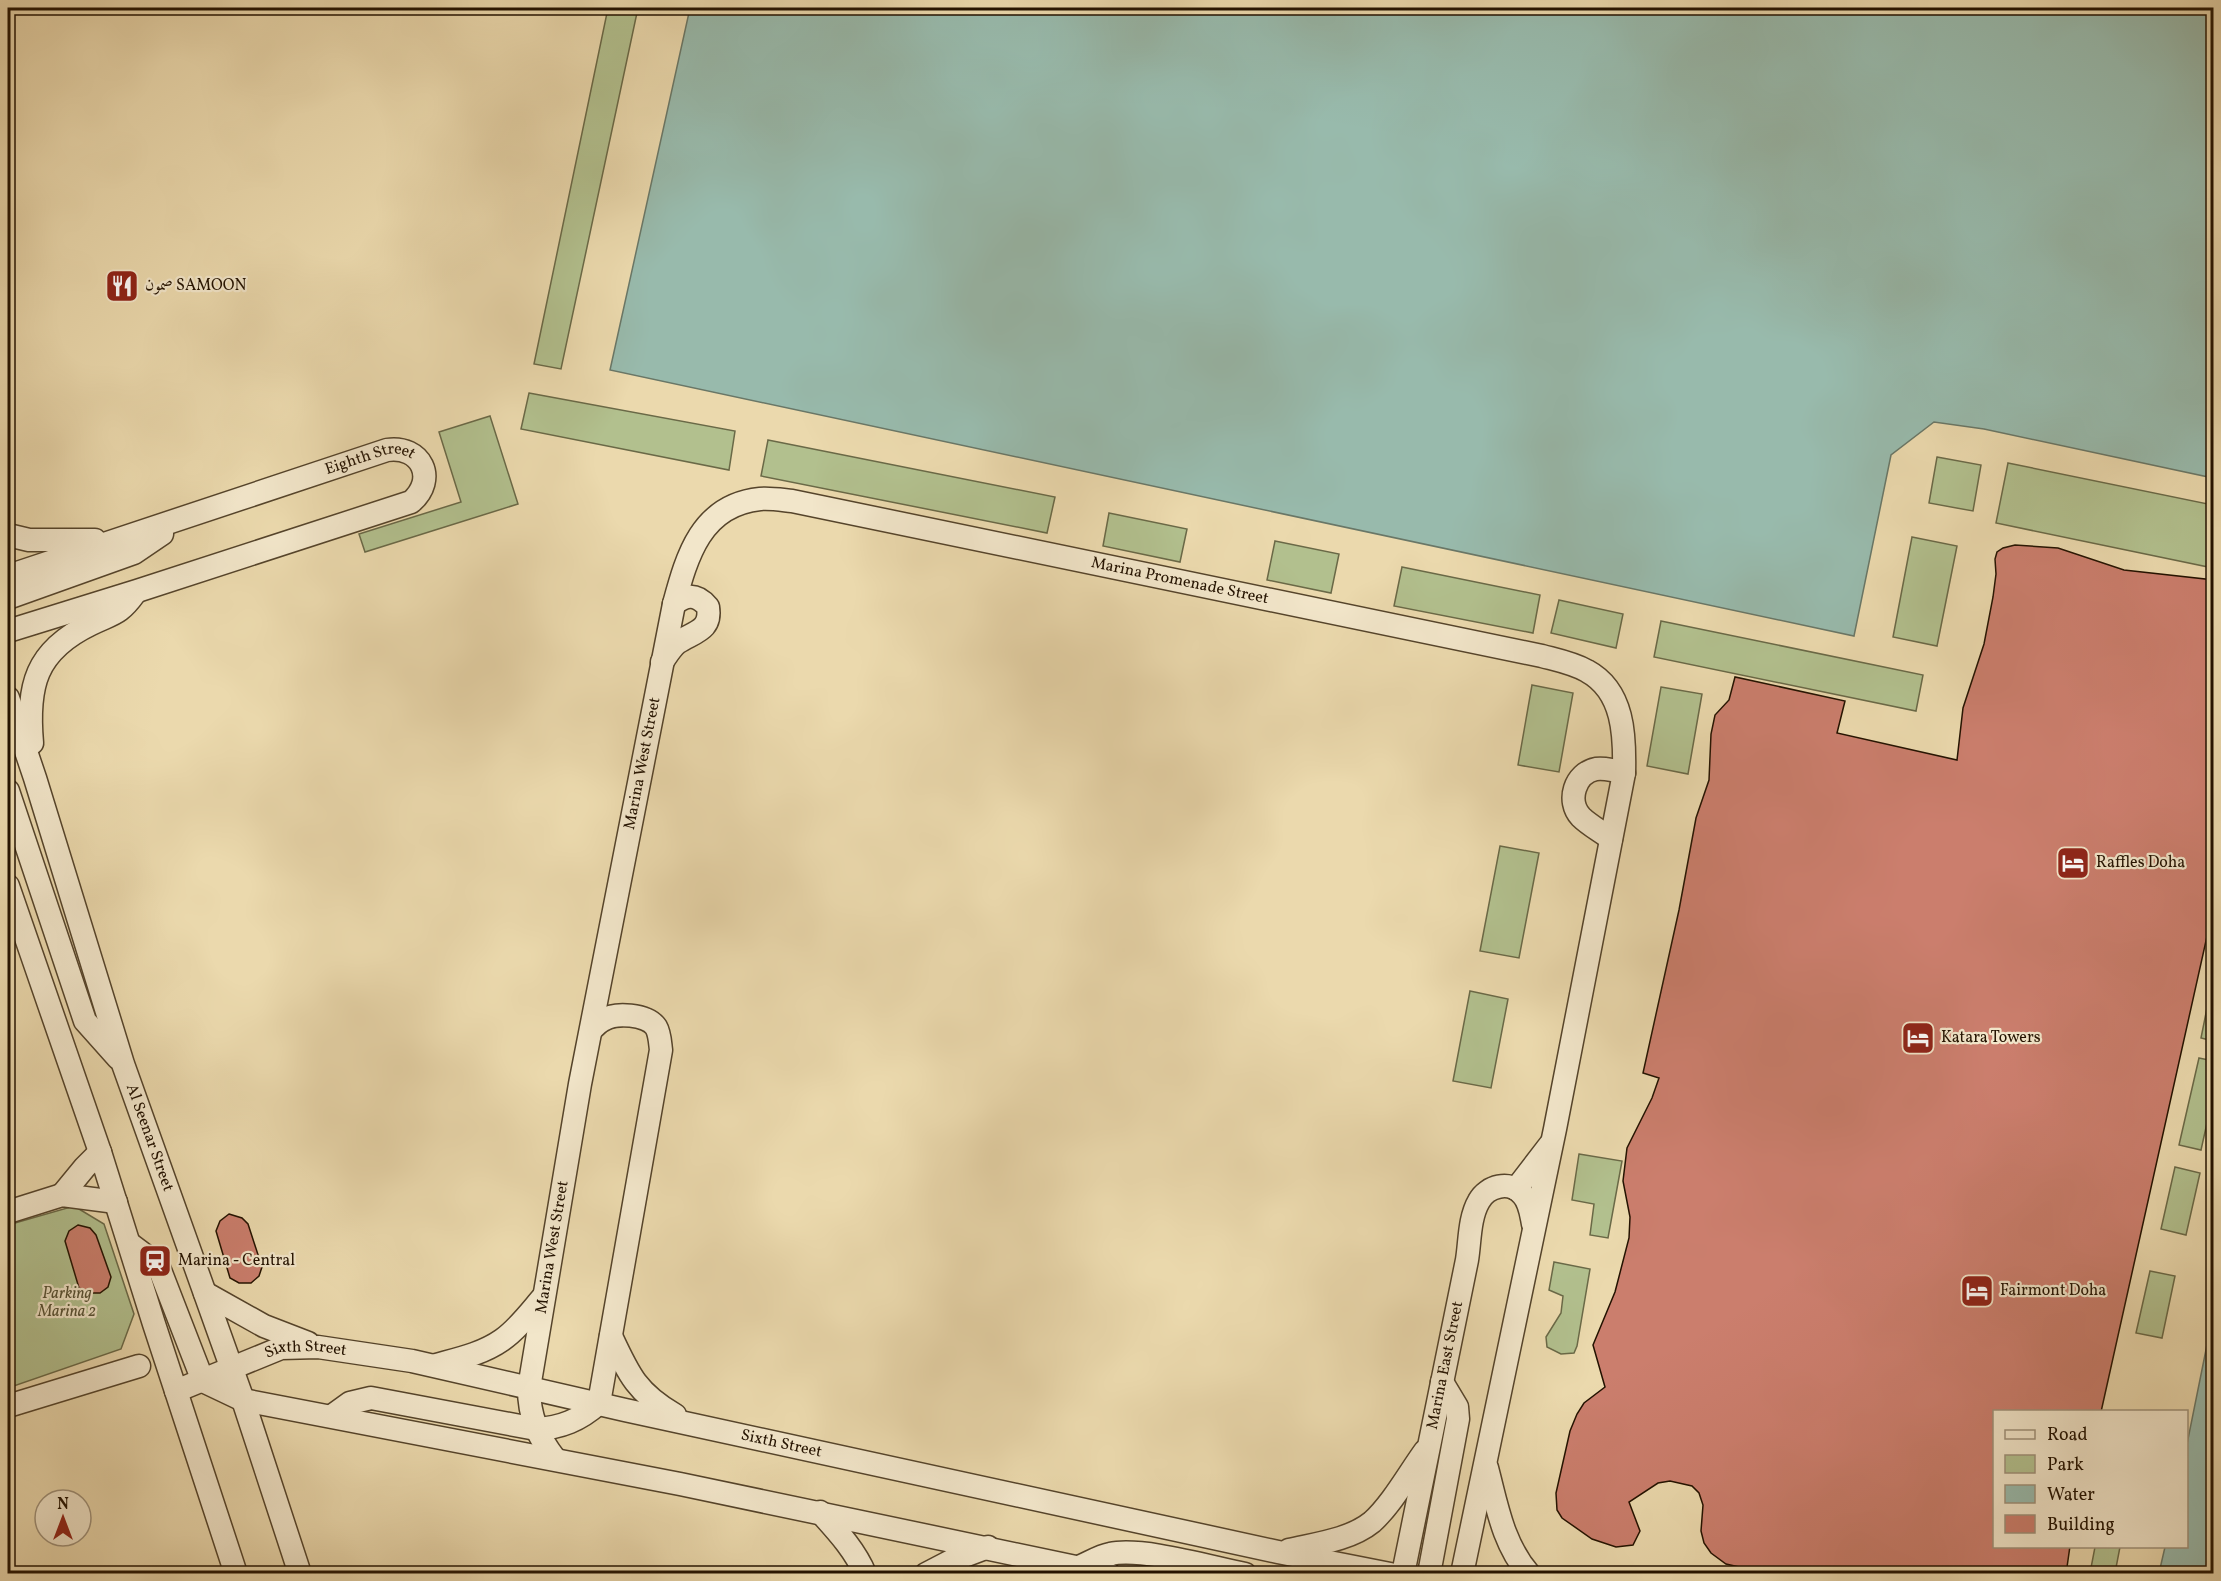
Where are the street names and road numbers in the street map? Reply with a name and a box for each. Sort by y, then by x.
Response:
street label: Eighth Street [322,438,420,481]
street label: Marina Promenade Street [1089,552,1271,610]
street label: Marina West Street [619,695,667,832]
street label: Al Seenar Street [120,1081,179,1195]
street label: Marina West Street [531,1178,575,1315]
street label: Marina East Street [1422,1299,1469,1431]
street label: Sixth Street [261,1336,348,1364]
street label: Sixth Street [739,1424,824,1464]

